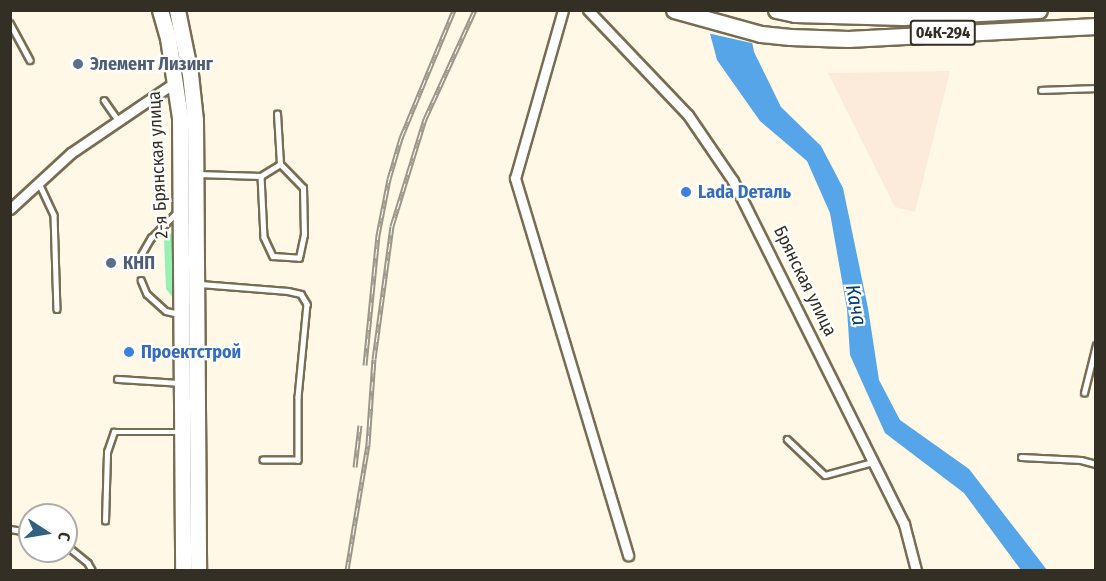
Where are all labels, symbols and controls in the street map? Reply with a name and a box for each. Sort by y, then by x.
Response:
road number: 04К-294 [908,20,978,46]
place label: Элемент Лизинг [90,53,213,75]
marker: Элемент Лизинг [71,57,85,71]
street label: 2-я Брянская улица [143,91,173,239]
place label: Lada Dеталь [698,181,791,203]
marker: Lada Dеталь [679,185,693,199]
street label: Брянская улица [769,222,841,340]
place label: КНП [123,252,155,274]
marker: КНП [104,256,118,270]
water label: Кача [840,283,872,327]
place label: Проектстрой [141,341,241,363]
marker: Проектстрой [122,345,136,359]
north arrow [18,503,78,563]
text: С [54,530,74,543]

